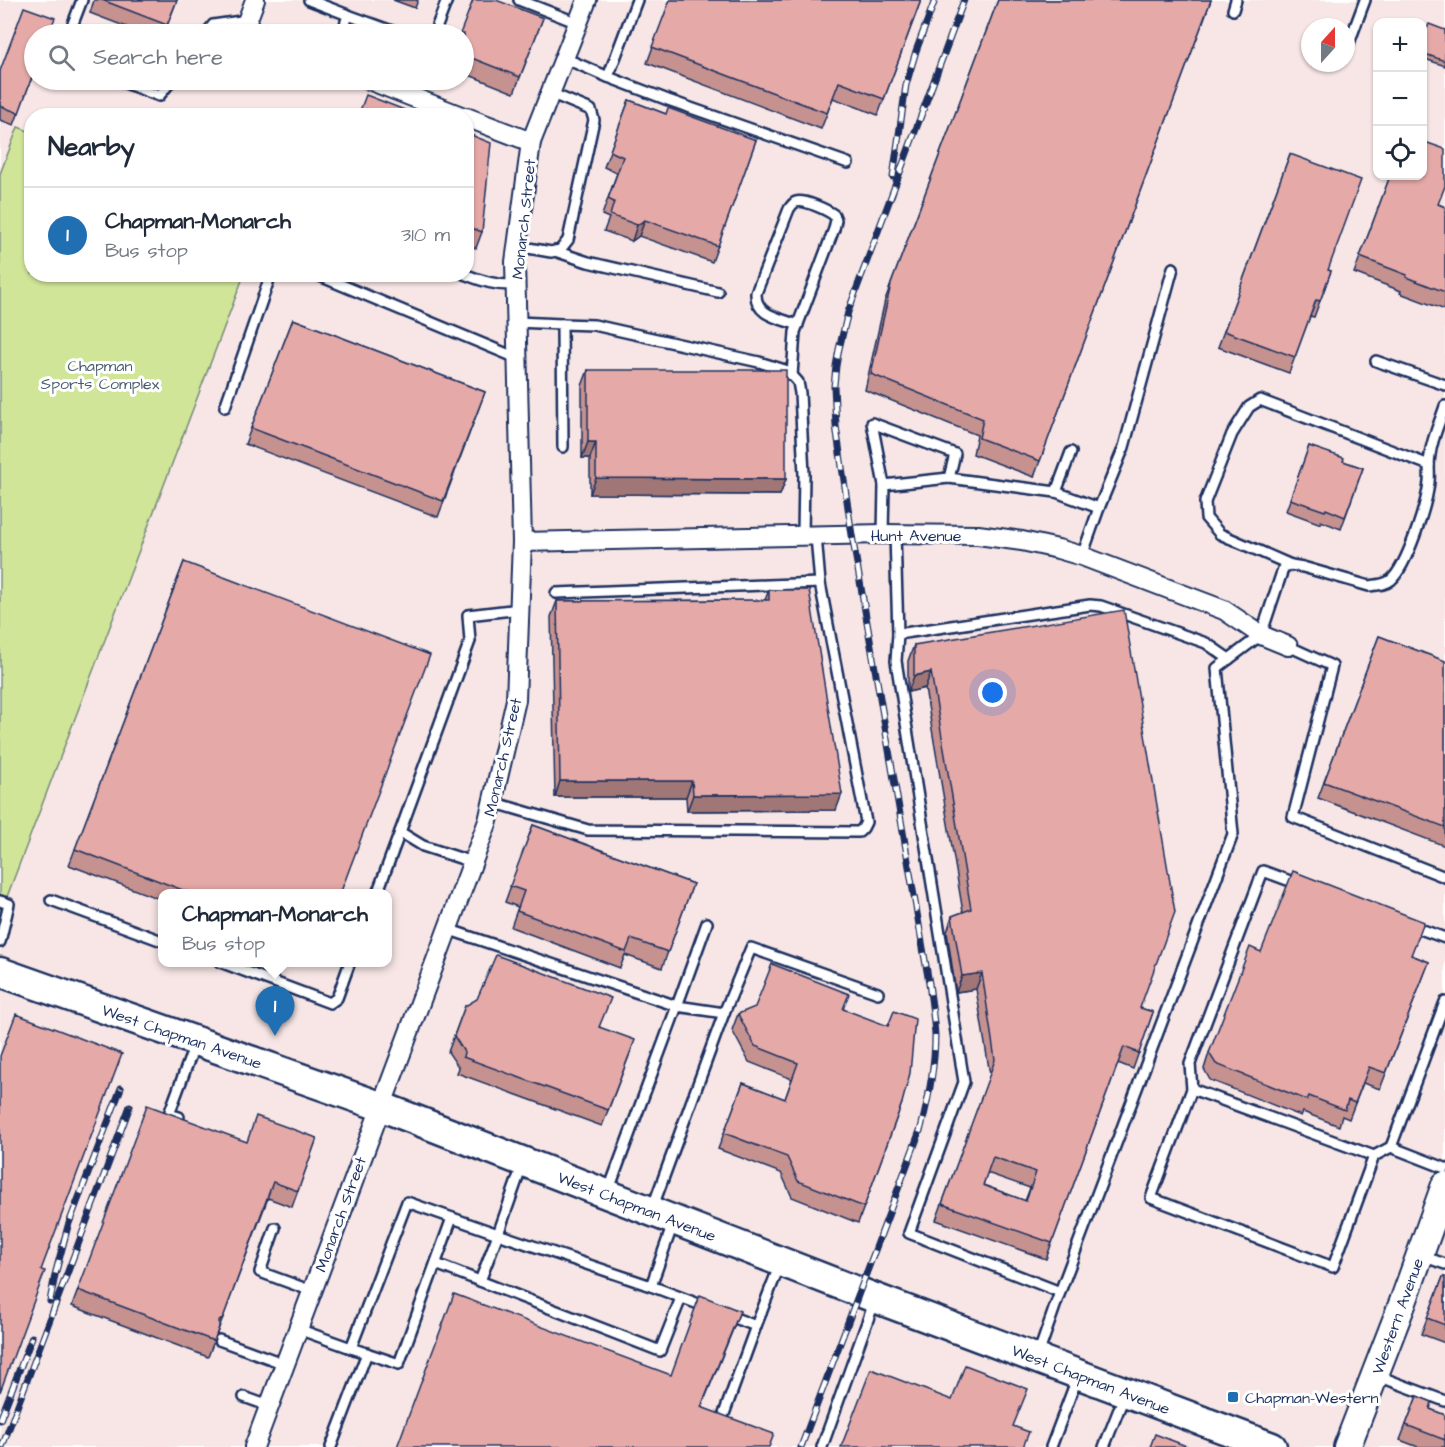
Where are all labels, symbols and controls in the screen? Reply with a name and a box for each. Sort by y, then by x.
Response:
north arrow [1301,18,1355,72]
map controls [1373,18,1427,180]
button: + [1373,18,1427,72]
search box [24,24,474,90]
icon: search [45,41,78,74]
text: Search here [93,42,223,73]
button: − [1373,72,1427,126]
button: locate [1373,126,1427,180]
text: Nearby [48,129,135,165]
street label: Monarch Street [507,157,541,280]
text: Chapman-Monarch [105,206,291,237]
text: 1 [66,221,69,249]
text: 310 m [401,221,450,249]
text: Bus stop [105,237,188,265]
park label: Chapman Sports Complex [41,355,160,395]
street label: Hunt Avenue [871,525,962,547]
your location [978,678,1007,707]
street label: Monarch Street [479,695,527,819]
popup [158,889,392,967]
text: Chapman-Monarch [182,899,368,930]
text: Bus stop [182,930,265,958]
pin: 1 [256,986,294,1036]
street label: West Chapman Avenue [99,999,265,1075]
street label: Monarch Street [310,1153,372,1275]
street label: West Chapman Avenue [554,1167,719,1247]
street label: Western Avenue [1367,1255,1429,1377]
street label: West Chapman Avenue [1008,1340,1173,1420]
place label: Chapman-Western [1245,1387,1379,1409]
marker: Chapman-Western [1226,1390,1240,1404]

